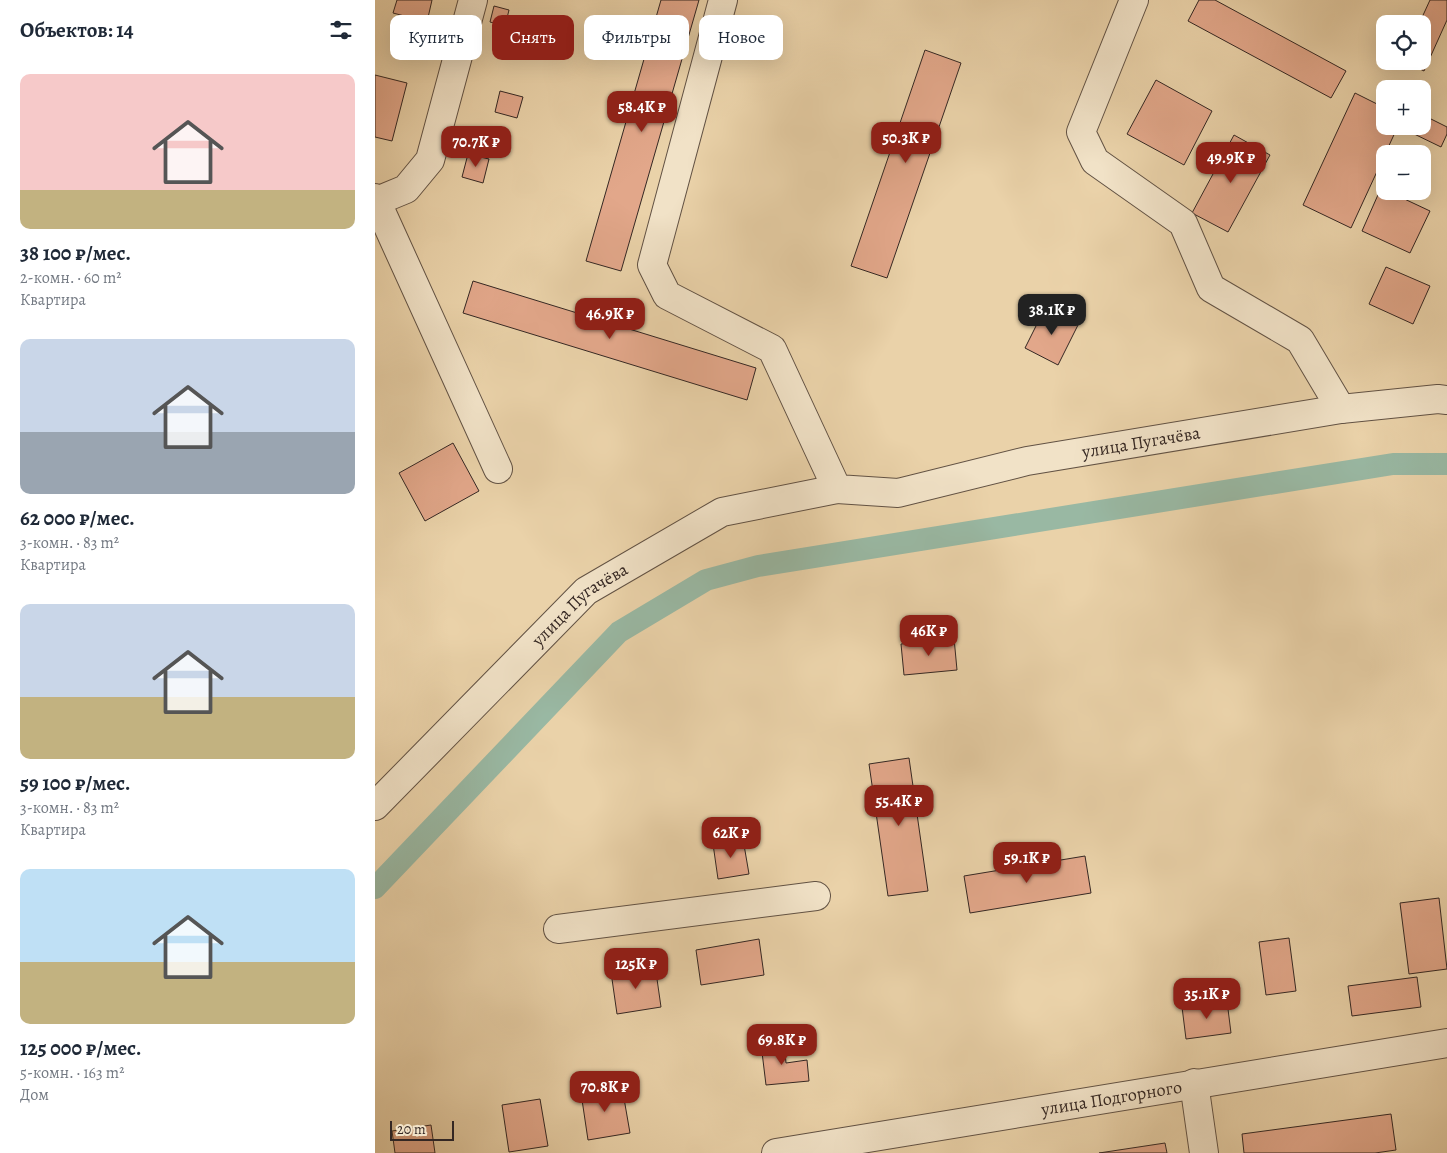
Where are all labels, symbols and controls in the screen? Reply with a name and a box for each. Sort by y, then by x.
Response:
chip: Купить [390,15,482,60]
chip: Снять [492,15,574,60]
chip: Фильтры [584,15,689,60]
chip: Новое [699,15,783,60]
map controls [1376,15,1431,200]
button: locate [1376,15,1431,70]
text: Объектов: 14 [20,16,134,44]
icon: filters [327,16,355,44]
button: + [1376,80,1431,135]
pin: 58.4K ₽ [596,90,688,133]
text: 58.4K ₽ [618,96,666,118]
icon: home [143,107,233,197]
pin: 50.3K ₽ [860,121,952,164]
pin: 70.7K ₽ [430,126,522,168]
text: 50.3K ₽ [882,127,930,149]
text: 70.7K ₽ [452,131,500,153]
pin: 49.9K ₽ [1185,142,1277,184]
button: − [1376,145,1431,200]
text: 49.9K ₽ [1207,147,1255,169]
text: 38 100 ₽/мес. [20,239,131,267]
text: 2-комн. · 60 m² [20,267,122,289]
text: Квартира [20,289,86,311]
pin: 38.1K ₽ [1006,294,1098,336]
pin: 46.9K ₽ [564,298,656,340]
text: 38.1K ₽ [1029,299,1075,321]
text: 46.9K ₽ [586,303,634,325]
icon: home [143,372,233,462]
street label: улица Пугачёва [1079,420,1203,464]
text: 62 000 ₽/мес. [20,504,135,532]
text: 3-комн. · 83 m² [20,532,119,554]
text: Квартира [20,554,86,576]
street label: улица Пугачёва [526,557,633,652]
pin: 46K ₽ [894,614,964,657]
text: 46K ₽ [911,620,947,642]
icon: home [143,637,233,727]
text: 59 100 ₽/мес. [20,769,131,797]
pin: 55.4K ₽ [853,784,945,827]
text: 55.4K ₽ [875,790,923,812]
text: 3-комн. · 83 m² [20,797,119,819]
pin: 62K ₽ [696,816,766,859]
text: Квартира [20,819,86,841]
text: 62K ₽ [713,822,749,844]
pin: 59.1K ₽ [981,842,1073,884]
text: 59.1K ₽ [1004,847,1050,869]
icon: home [143,902,233,992]
pin: 125K ₽ [595,948,677,990]
text: 125K ₽ [615,953,657,975]
pin: 35.1K ₽ [1161,978,1253,1020]
text: 35.1K ₽ [1184,983,1230,1005]
pin: 69.8K ₽ [736,1024,828,1066]
text: 69.8K ₽ [758,1029,806,1051]
text: 125 000 ₽/мес. [20,1034,142,1062]
text: 5-комн. · 163 m² [20,1062,124,1084]
pin: 70.8K ₽ [559,1070,651,1113]
street label: улица Подгорного [1038,1075,1184,1122]
text: 70.8K ₽ [581,1076,629,1098]
text: Дом [20,1084,49,1106]
scale bar [390,1118,454,1141]
text: 20 m [397,1120,426,1139]

